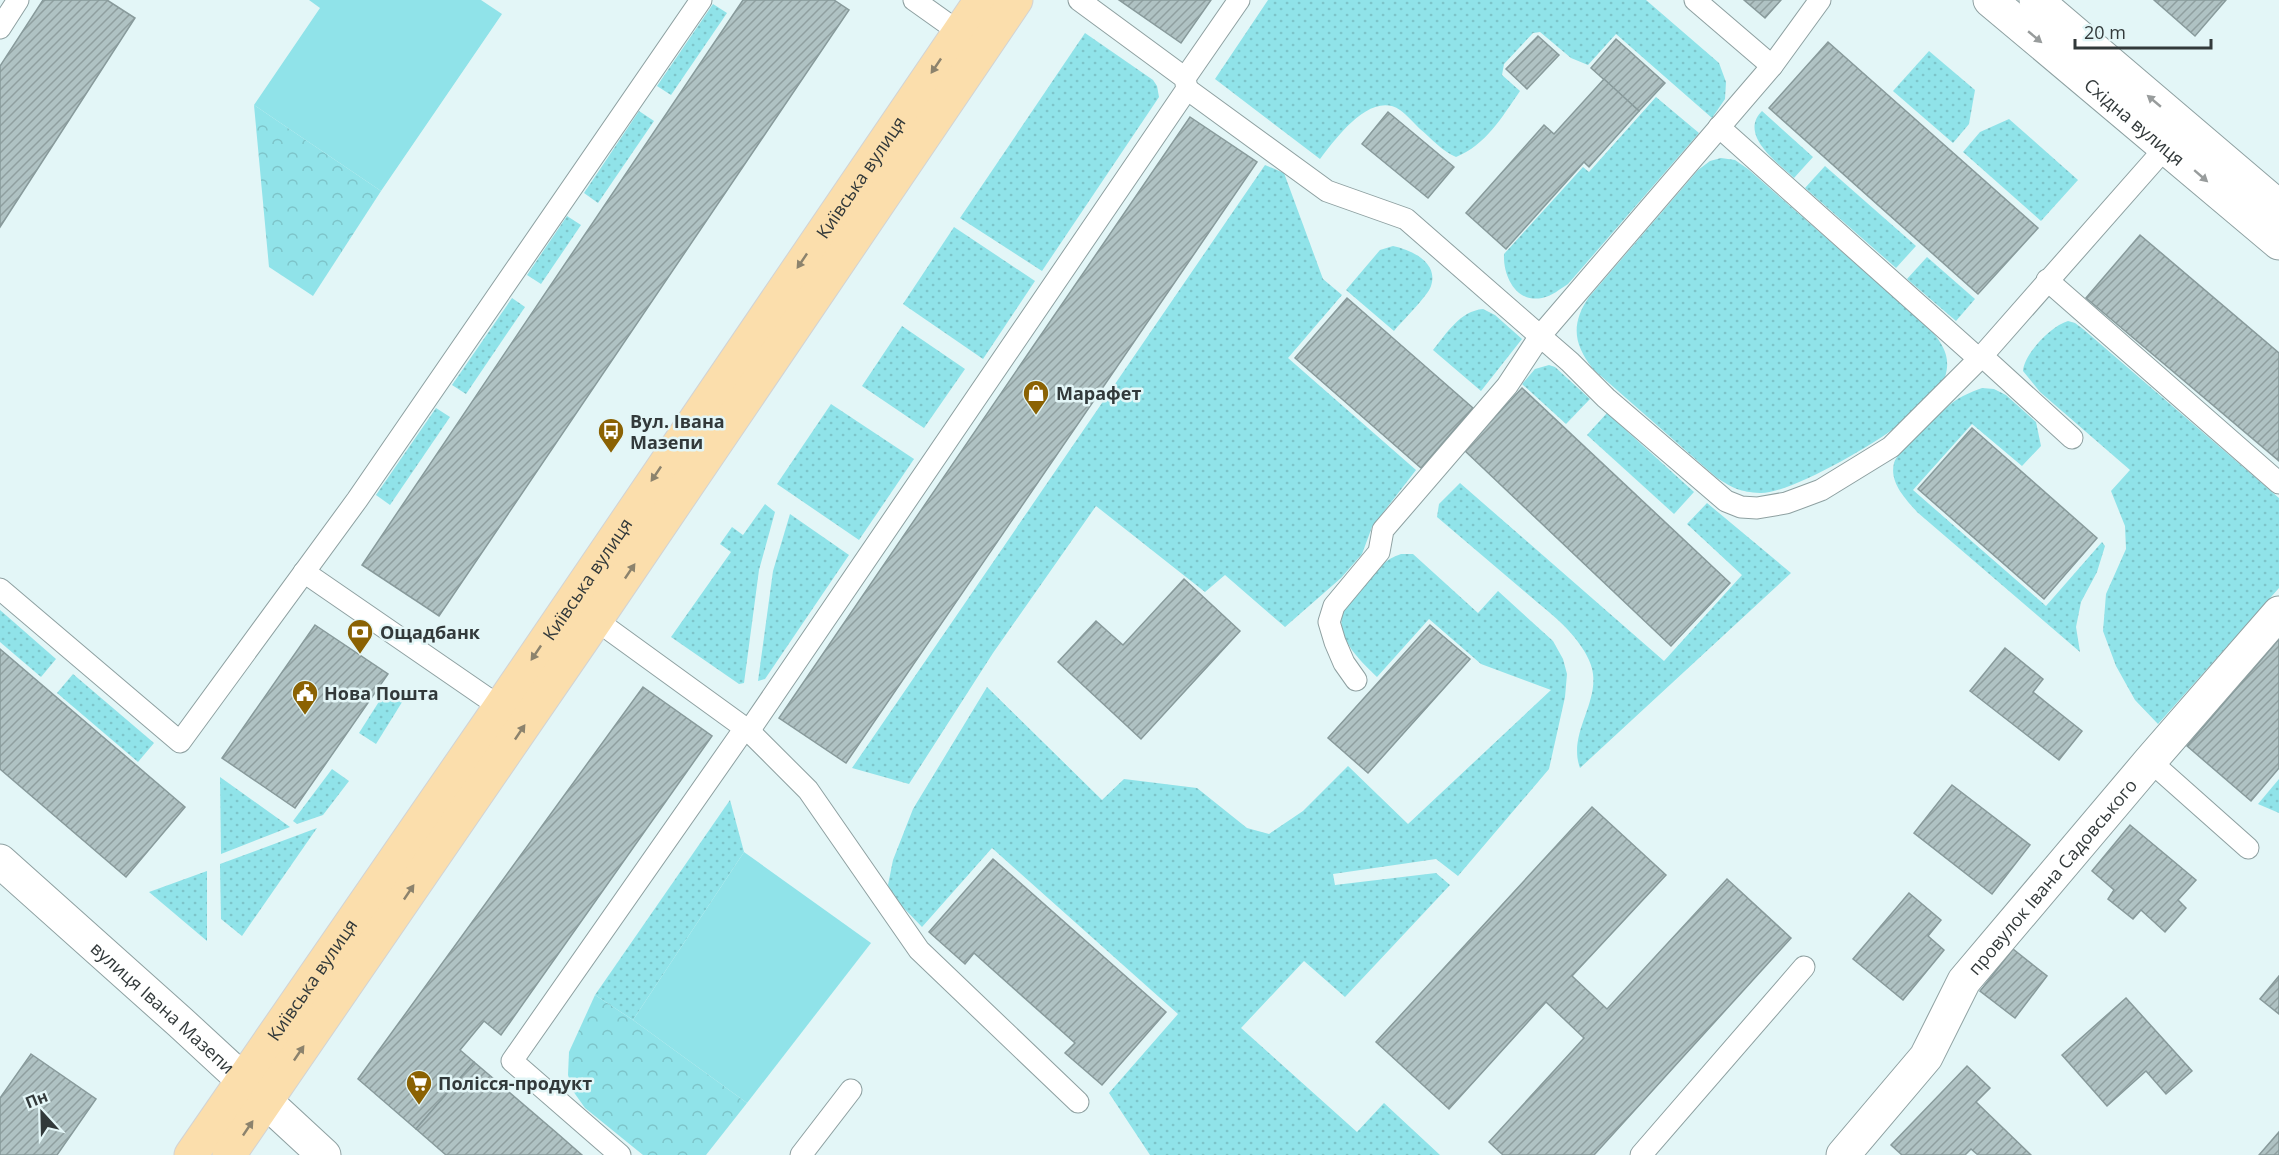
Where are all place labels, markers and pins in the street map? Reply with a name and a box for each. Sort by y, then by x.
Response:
shop icon: Марафет [1021,378,1051,416]
place label: Марафет [1056,381,1141,405]
place label: Вул. Івана Мазепи [630,409,725,454]
bus stop icon: Вул. Івана Мазепи [596,416,626,454]
bank icon: Ощадбанк [345,617,375,655]
place label: Ощадбанк [380,620,481,644]
public building icon: Нова Пошта [290,678,320,716]
place label: Нова Пошта [324,681,439,705]
supermarket icon: Полісся-продукт [404,1068,434,1106]
place label: Полісся-продукт [438,1071,592,1095]

